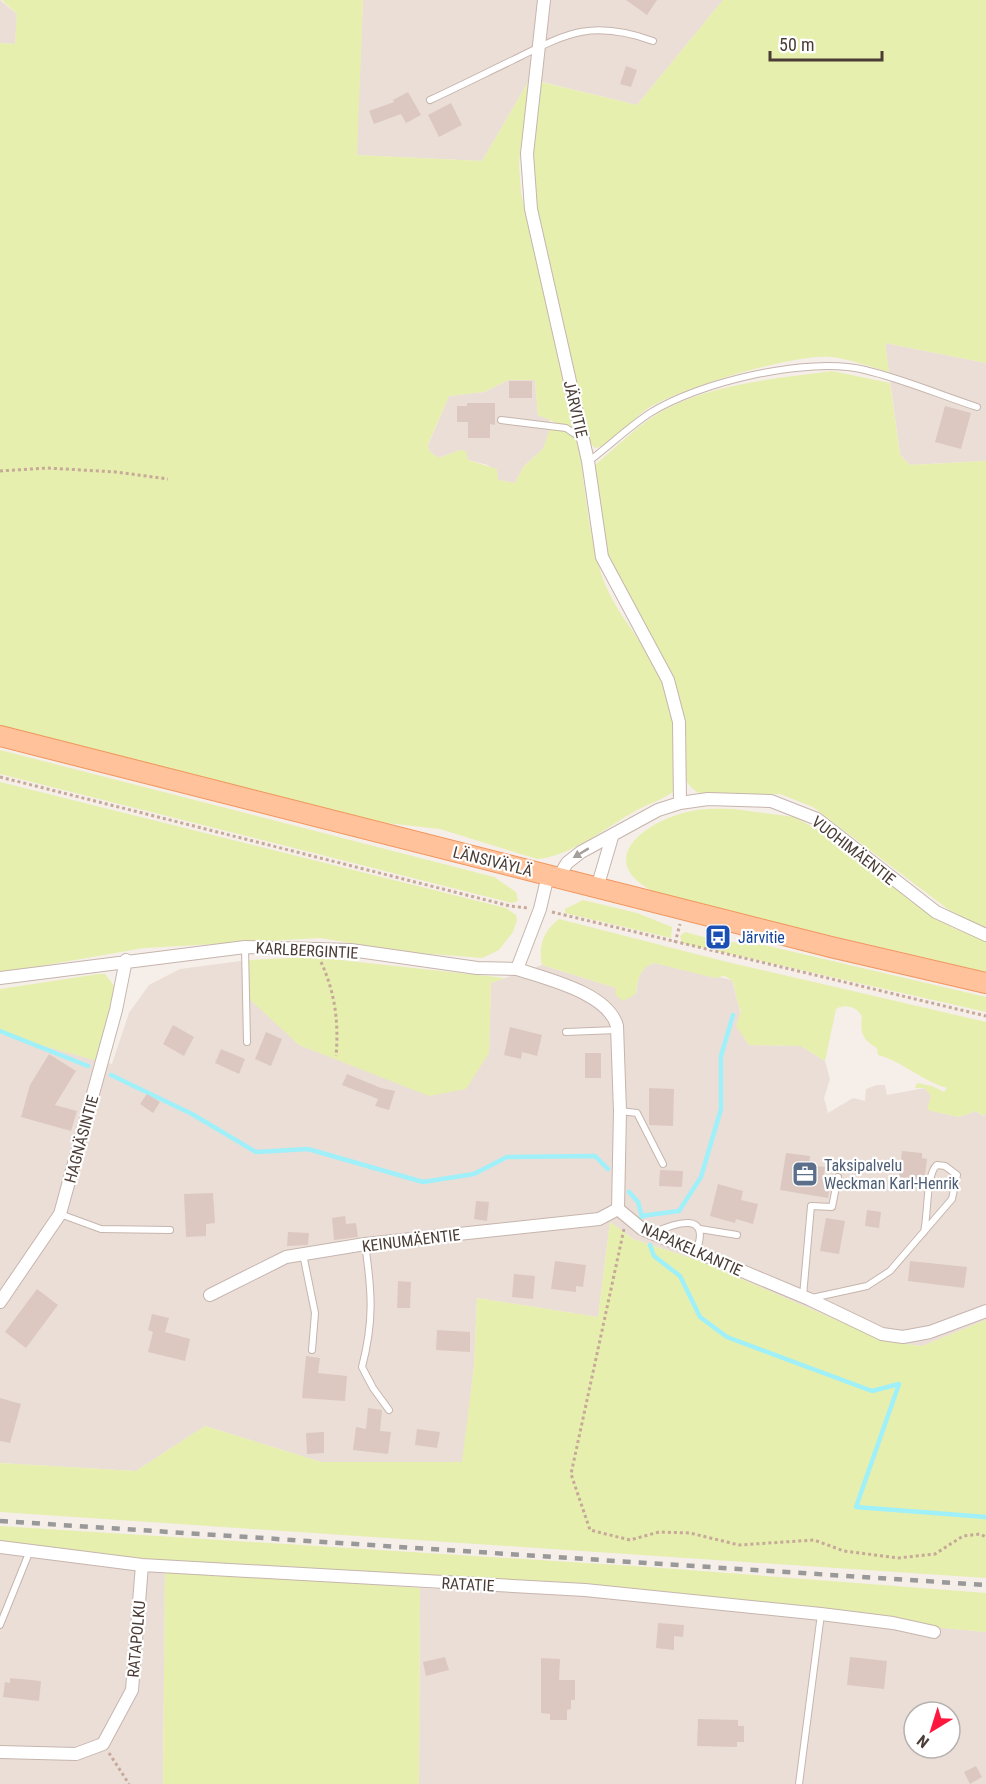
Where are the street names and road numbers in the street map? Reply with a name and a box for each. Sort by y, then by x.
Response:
street label: JÄRVITIE [560,379,591,440]
street label: VUOHIMÄENTIE [808,812,899,889]
street label: LÄNSIVÄYLÄ [451,842,535,881]
street label: KARLBERGINTIE [255,938,359,963]
street label: HAGNÄSINTIE [61,1093,102,1185]
street label: NAPAKELKANTIE [638,1219,745,1280]
street label: KEINUMÄENTIE [361,1225,461,1256]
street label: RATATIE [441,1574,495,1595]
street label: RATAPOLKU [124,1600,149,1678]

